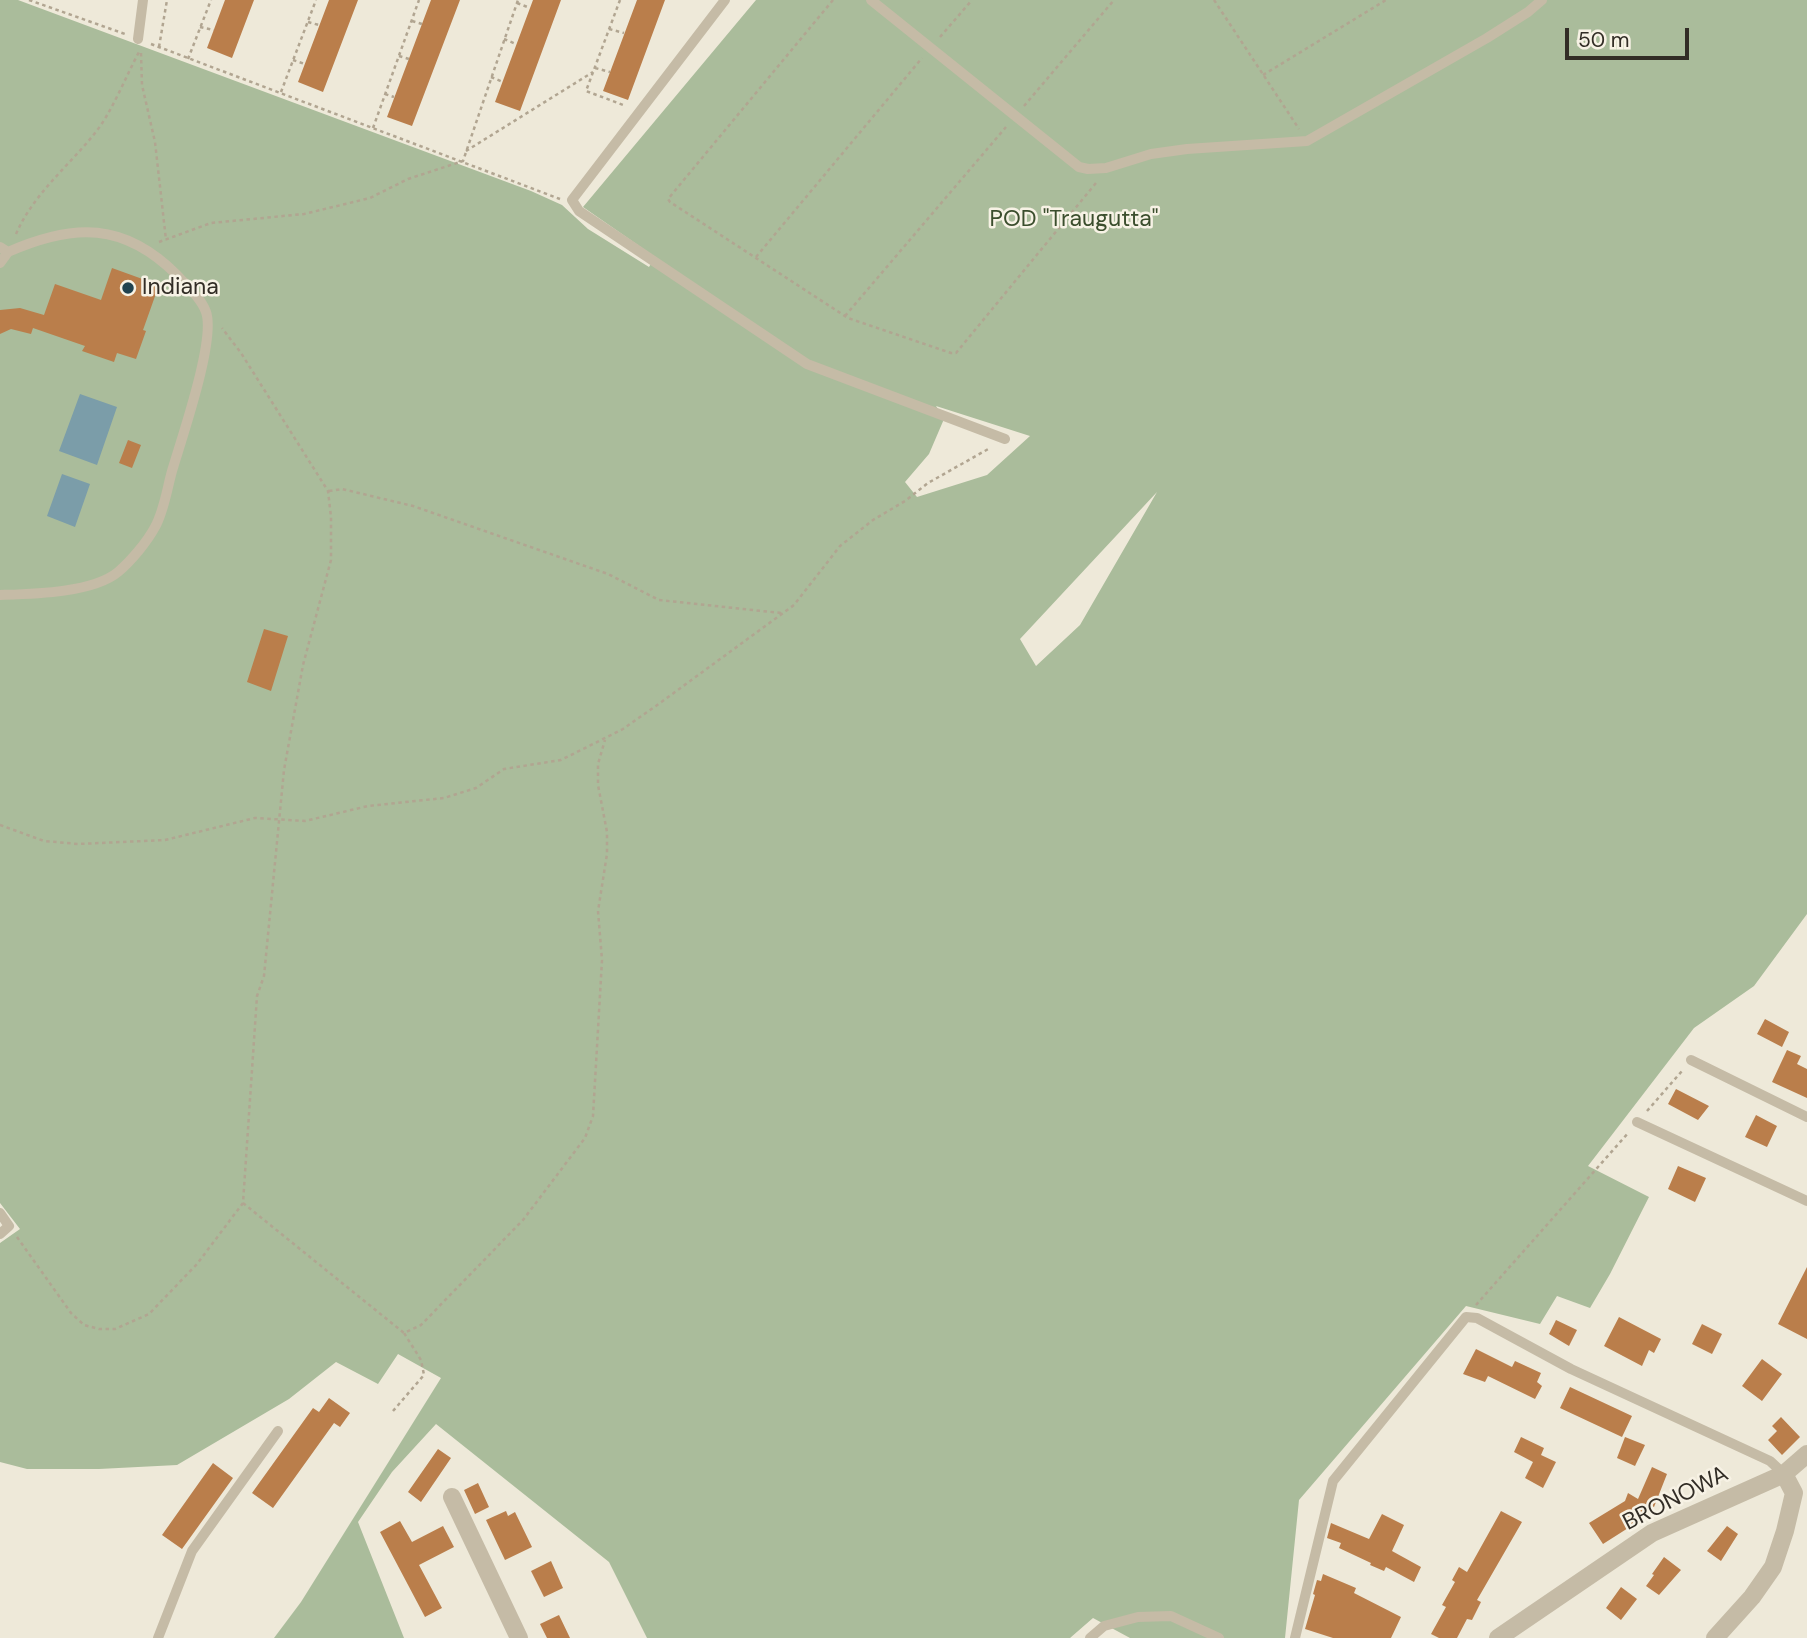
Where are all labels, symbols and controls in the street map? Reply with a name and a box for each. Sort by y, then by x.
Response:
scale bar [1569,14,1693,58]
text: 50 m [1578,26,1629,54]
park label: POD "Traugutta" [990,206,1158,234]
place label: Indiana [142,274,219,302]
marker: Indiana [120,280,136,296]
street label: BRONOWA [1619,1461,1733,1537]

